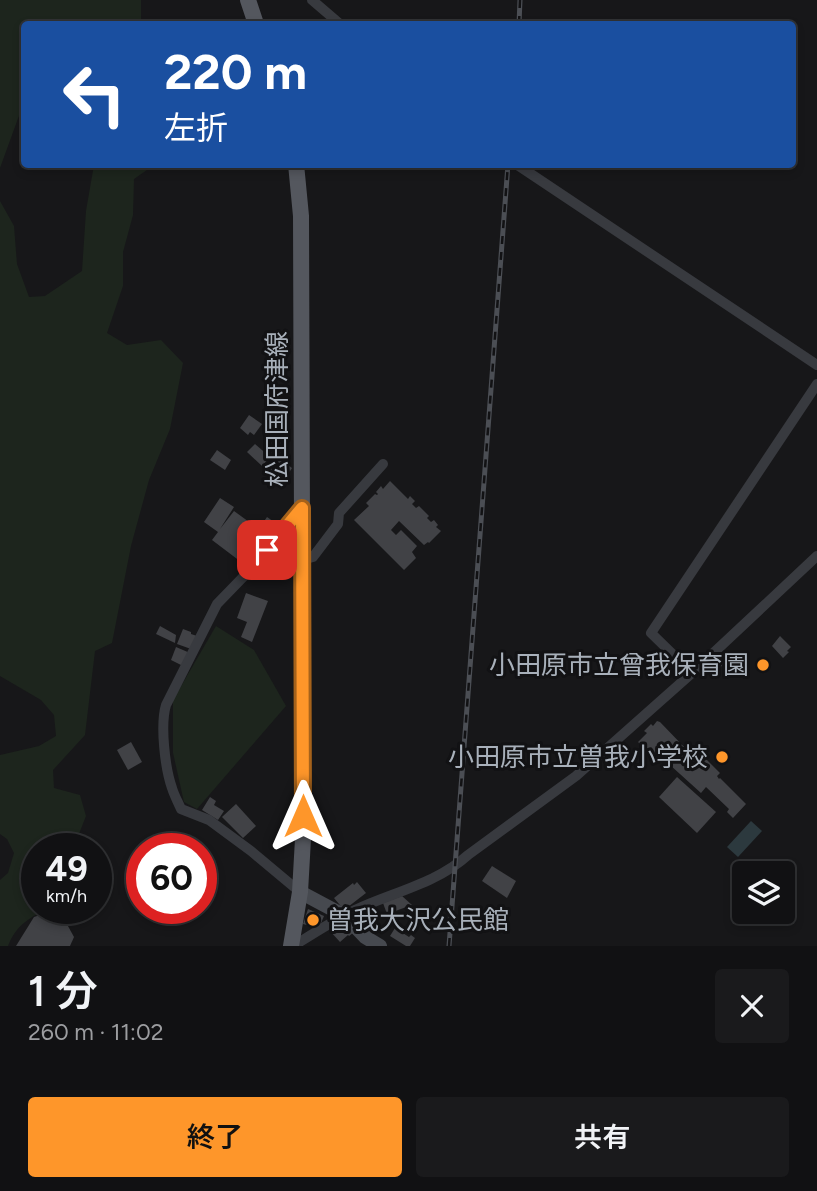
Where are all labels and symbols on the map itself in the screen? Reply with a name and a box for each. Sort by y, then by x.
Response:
street label: 松田国府津線 [261,331,293,487]
pin [237,520,297,580]
place label: 小田原市立曾我保育園 [489,649,749,681]
marker: 小田原市立曾我保育園 [755,657,771,673]
place label: 小田原市立曽我小学校 [448,741,708,773]
marker: 小田原市立曽我小学校 [714,749,730,765]
position arrow [266,779,340,853]
speed limit sign: 60 [126,833,217,924]
place label: 曽我大沢公民館 [327,904,509,936]
marker: 曽我大沢公民館 [305,912,321,928]

